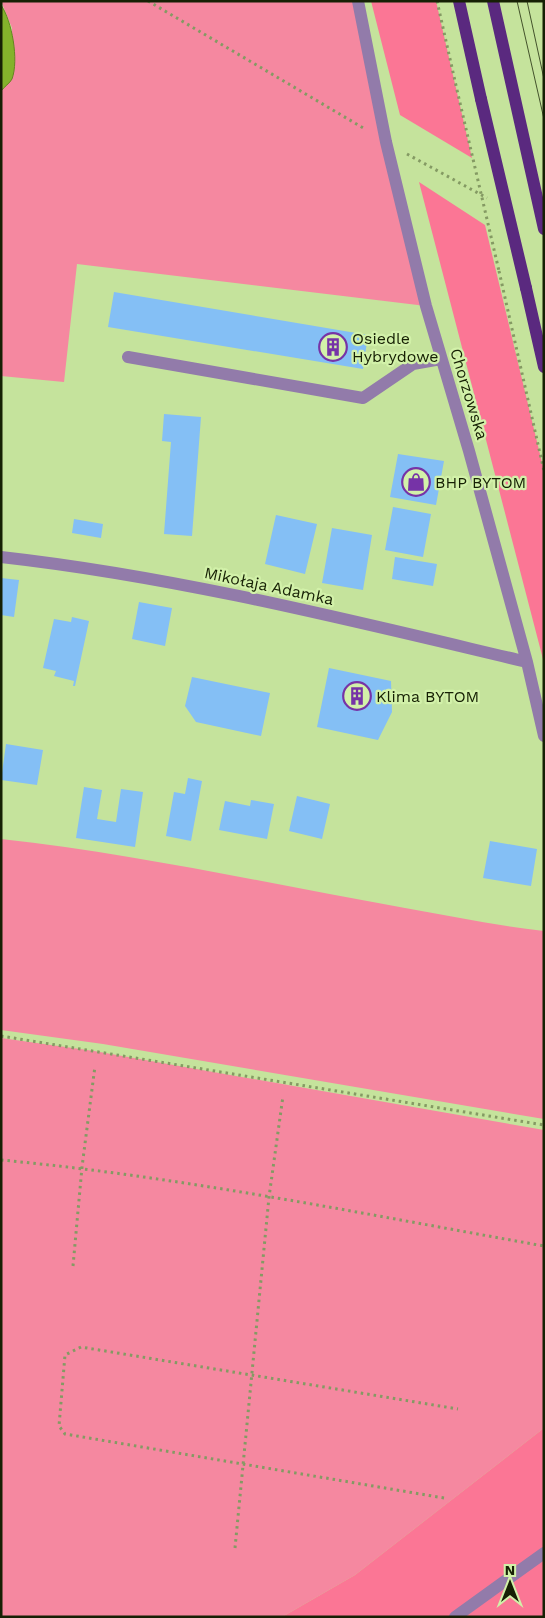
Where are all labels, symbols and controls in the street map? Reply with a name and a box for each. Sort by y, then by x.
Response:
place label: Osiedle Hybrydowe [352,329,439,366]
building icon: Osiedle Hybrydowe [318,332,348,362]
street label: Chorzowska [446,346,492,442]
shop icon: BHP BYTOM [401,467,431,497]
place label: BHP BYTOM [435,473,526,492]
street label: Mikołaja Adamka [203,563,335,609]
building icon: Klima BYTOM [342,681,372,711]
place label: Klima BYTOM [376,687,479,706]
north arrow [485,1558,535,1608]
text: N [505,1562,515,1578]

